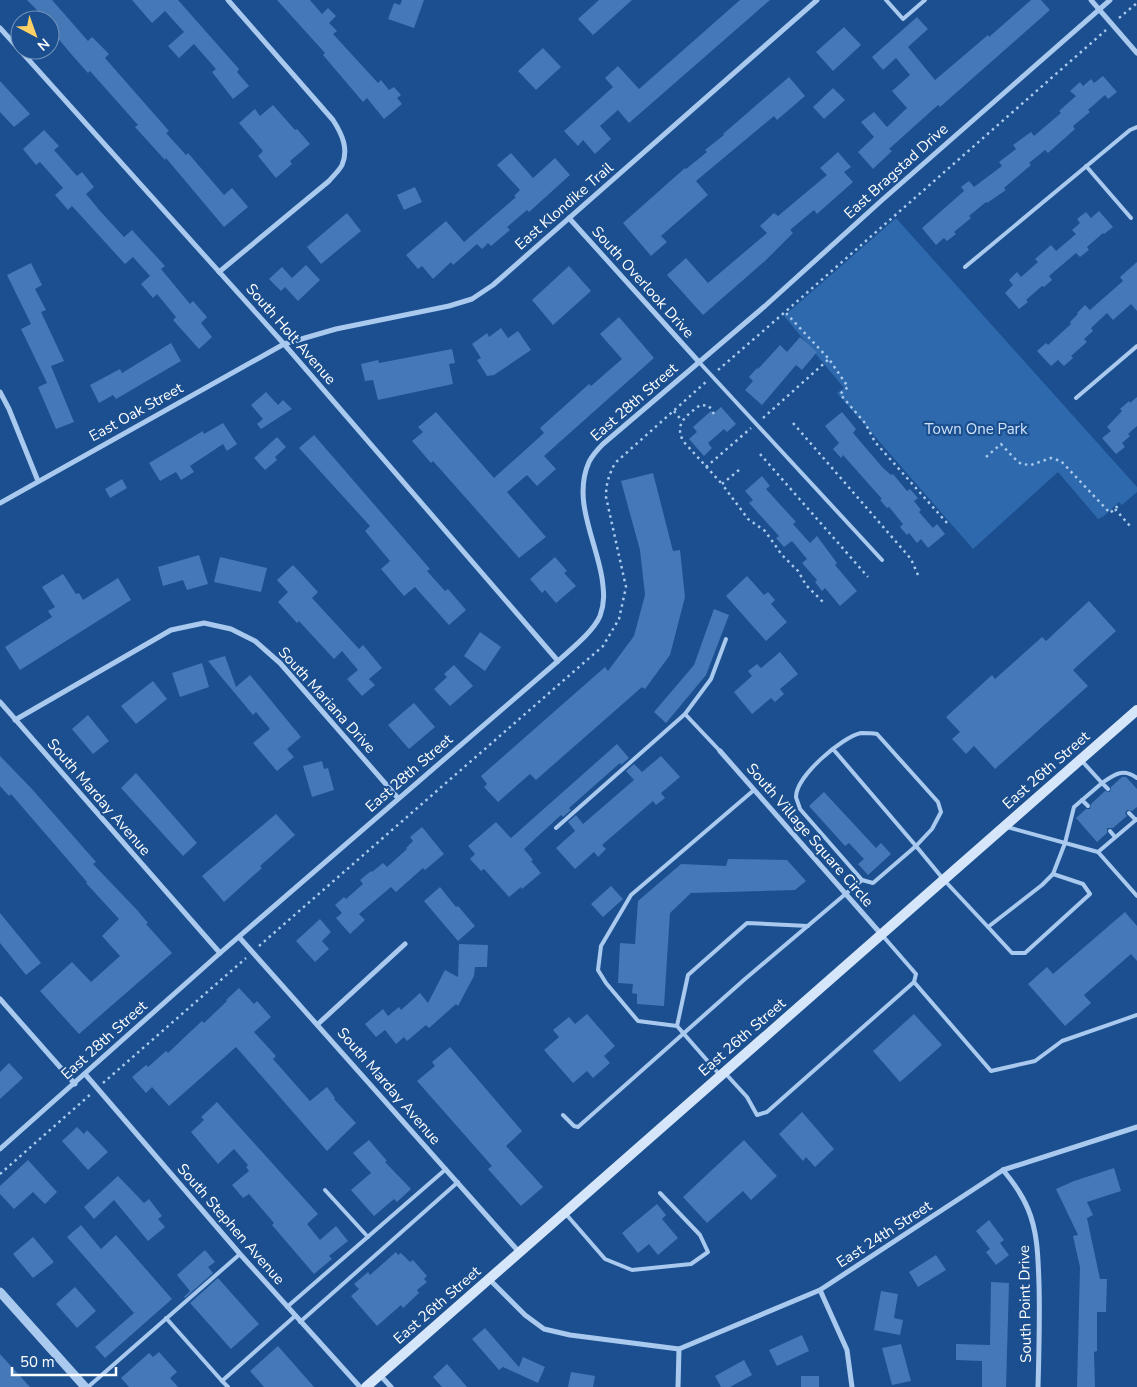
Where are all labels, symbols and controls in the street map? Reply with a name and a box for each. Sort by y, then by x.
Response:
north arrow [10,10,60,60]
text: N [33,34,53,55]
street label: East Bragstad Drive [840,119,952,223]
street label: East Klondike Trail [511,157,618,254]
street label: South Overlook Drive [587,222,699,342]
street label: South Holt Avenue [242,279,340,389]
street label: East 28th Street [586,358,682,445]
street label: East Oak Street [85,378,187,446]
park label: Town One Park [925,419,1028,439]
street label: South Mariana Drive [274,642,380,758]
street label: East 26th Street [998,726,1094,813]
street label: East 28th Street [361,729,457,816]
street label: South Marday Avenue [43,734,155,860]
street label: South Village Square Circle [742,759,878,911]
street label: East 26th Street [694,993,790,1080]
street label: East 28th Street [57,995,152,1084]
street label: South Marday Avenue [333,1023,445,1149]
street label: South Stephen Avenue [173,1159,289,1289]
street label: East 24th Street [833,1195,936,1272]
street label: South Point Drive [1014,1245,1036,1363]
street label: East 26th Street [389,1261,485,1348]
scale bar [12,1344,116,1376]
text: 50 m [20,1352,55,1372]

